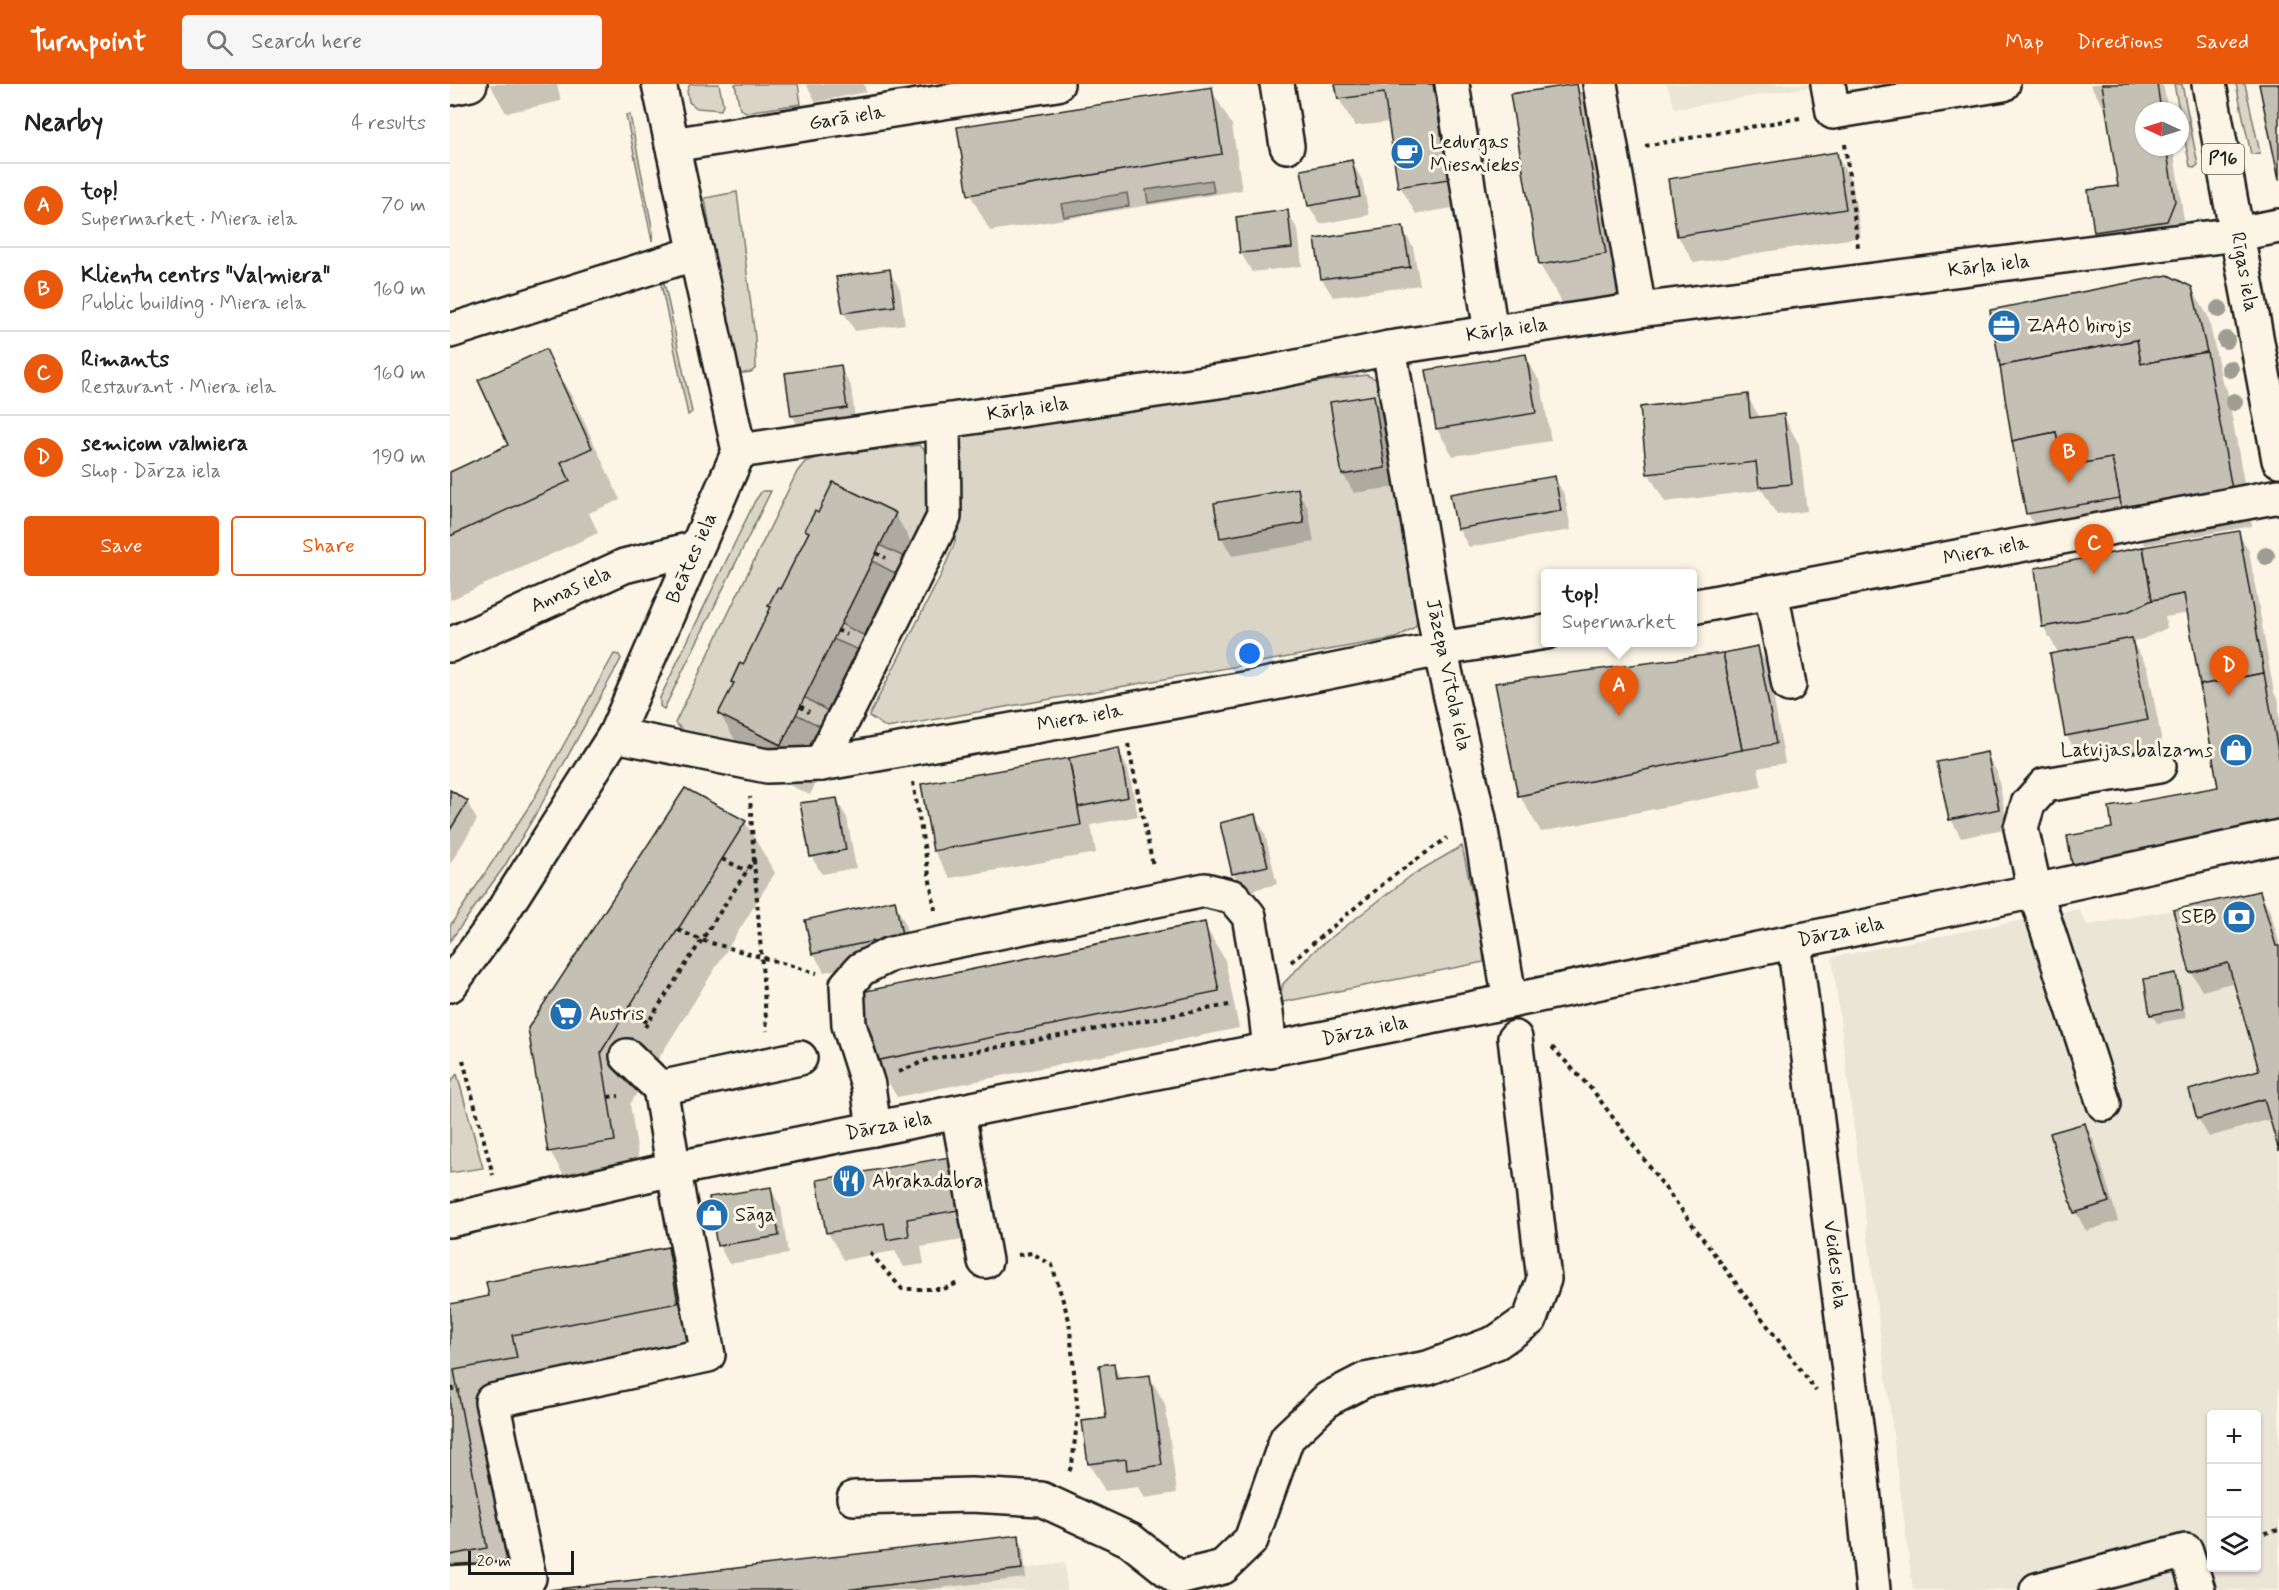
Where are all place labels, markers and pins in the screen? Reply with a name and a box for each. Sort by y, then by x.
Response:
place label: Ledurgas Miesnieks [1430,129,1520,179]
cafe icon: Ledurgas Miesnieks [1389,135,1425,171]
office icon: ZAAO birojs [1986,308,2022,344]
place label: ZAAO birojs [2027,313,2132,340]
pin: B [2050,434,2088,483]
pin: C [2074,524,2114,574]
pin: D [2210,646,2248,696]
pin: A [1600,666,1638,716]
shop icon: Latvijas balzams [2218,732,2254,768]
place label: Latvijas balzams [2061,737,2213,764]
bank icon: SEB [2221,899,2257,935]
place label: SEB [2181,904,2216,931]
supermarket icon: Austris [548,996,584,1032]
place label: Austris [589,1001,644,1028]
restaurant icon: Abrakadabra [831,1163,867,1199]
place label: Abrakadabra [872,1168,983,1195]
shop icon: Sāga [694,1197,730,1233]
place label: Sāga [735,1202,775,1229]

